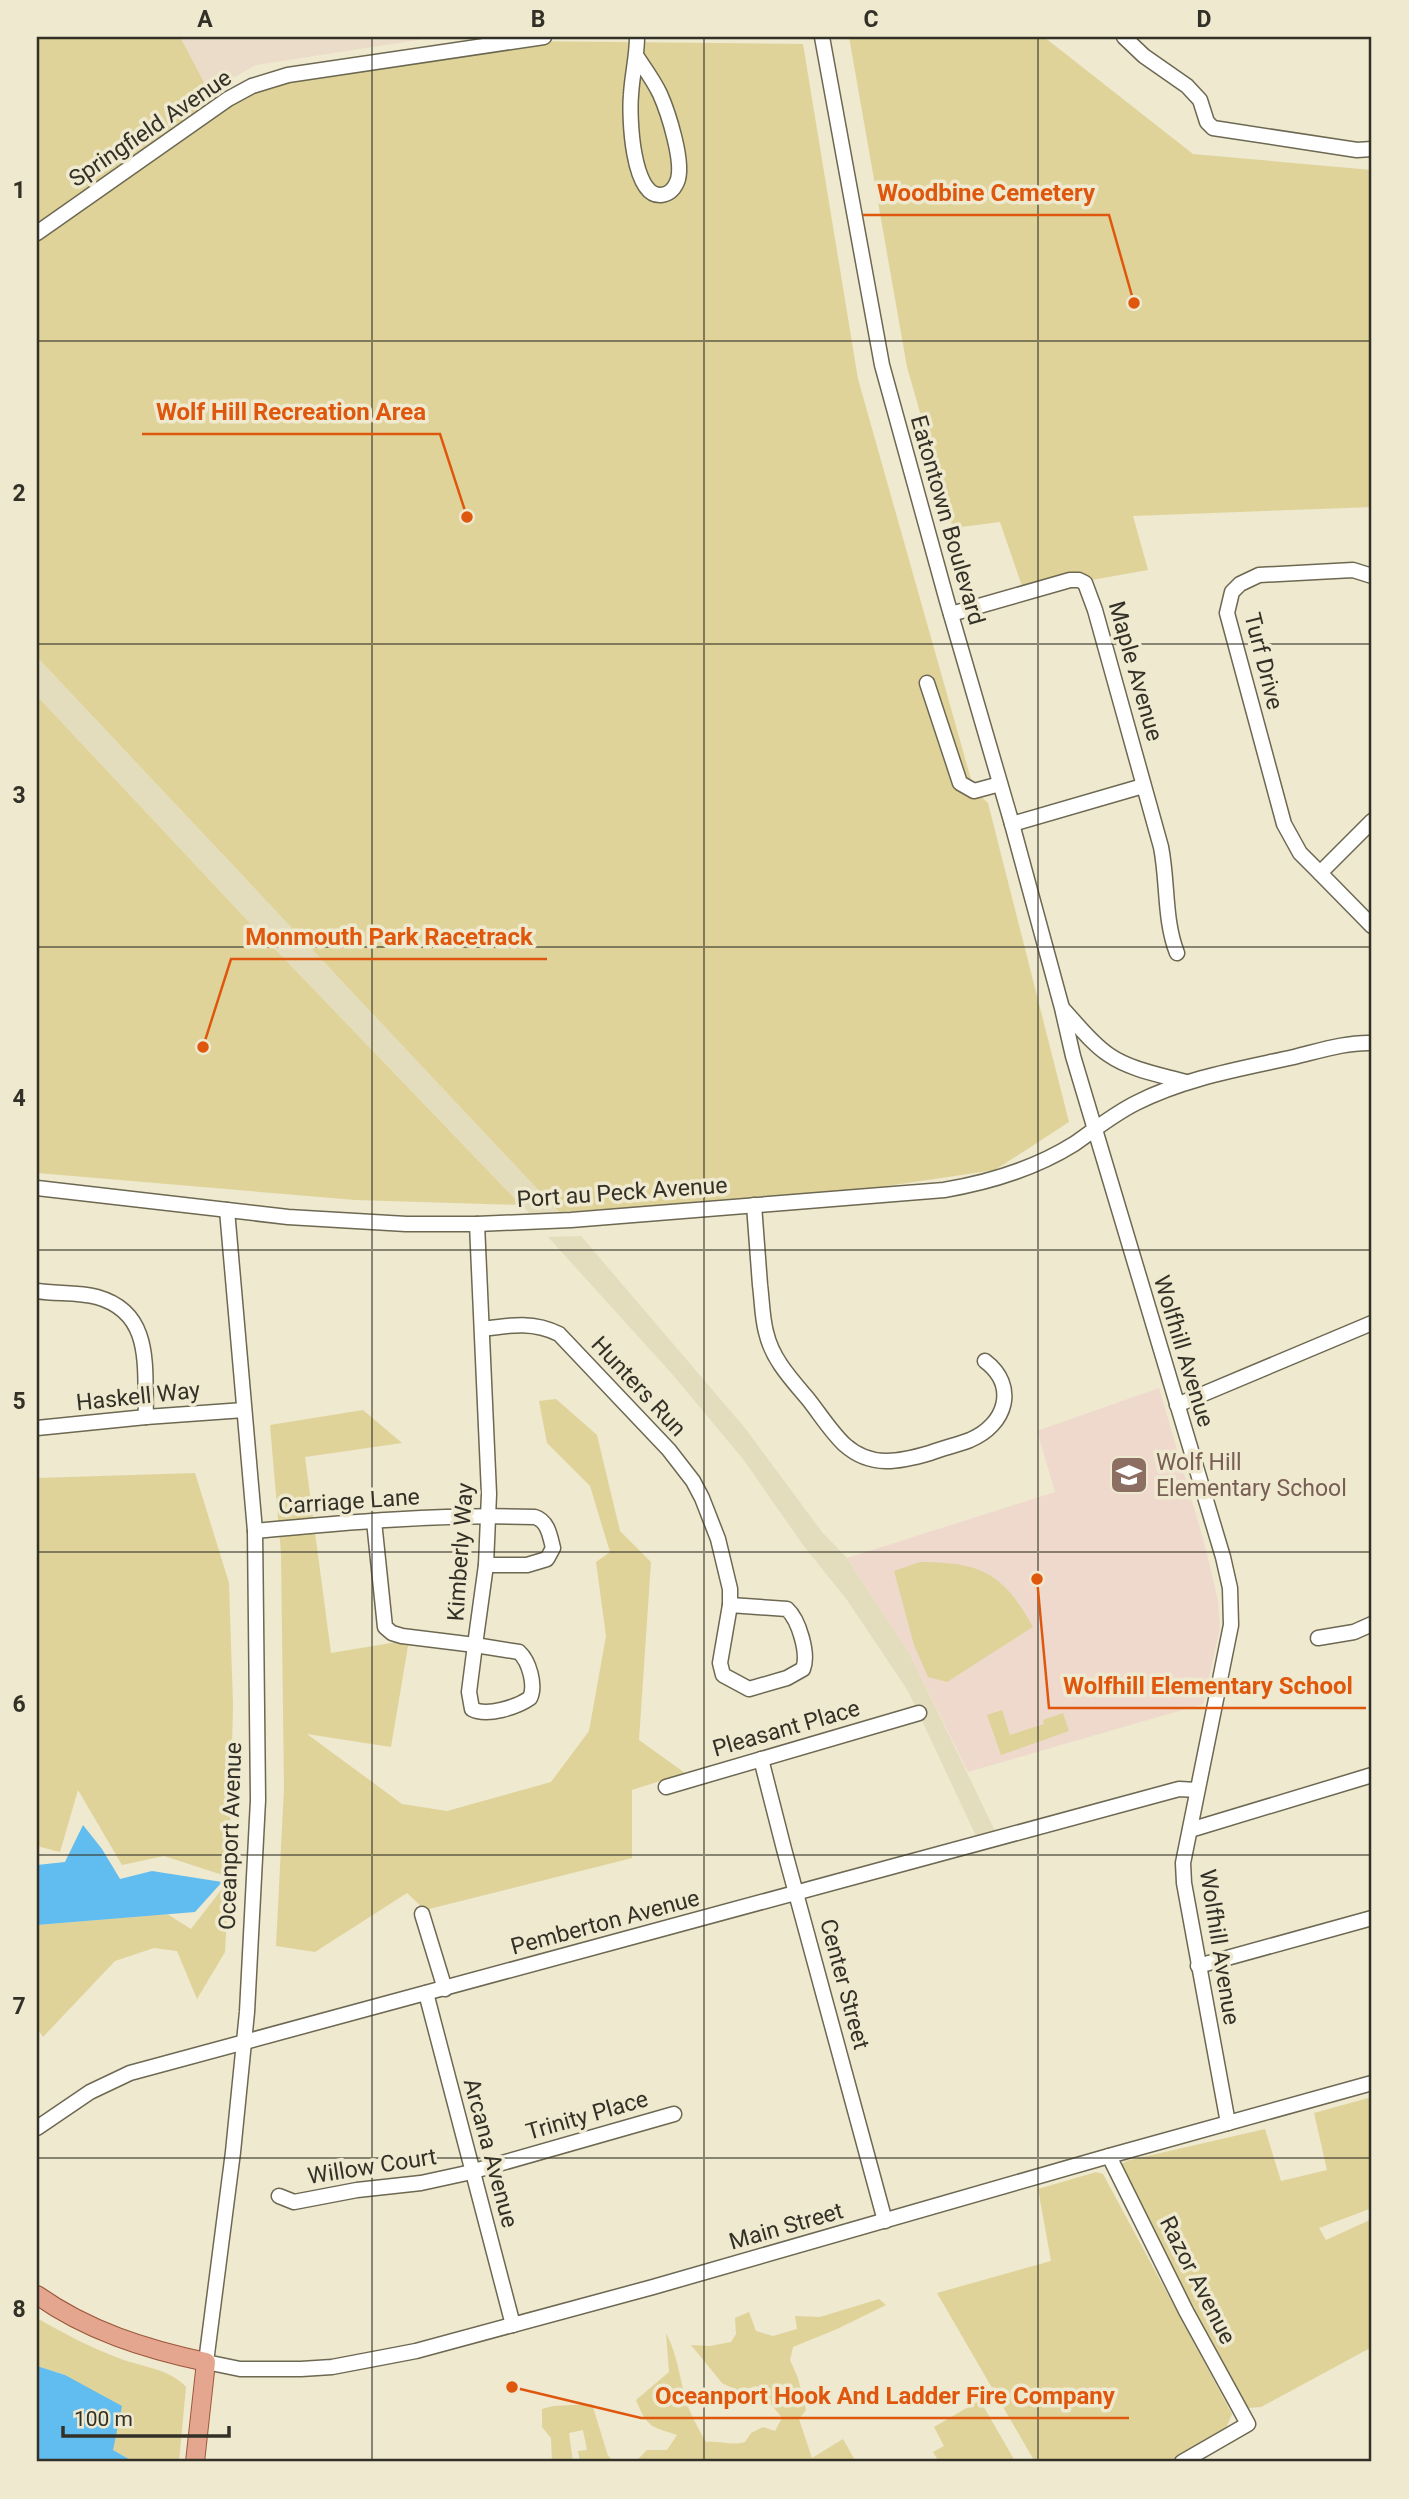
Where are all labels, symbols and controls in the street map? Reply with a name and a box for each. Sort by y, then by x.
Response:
text: A [197,6,213,33]
text: B [531,6,545,33]
text: C [863,6,879,33]
text: D [1197,6,1211,33]
street label: Springfield Avenue [64,64,237,193]
callout: Woodbine Cemetery [863,170,1109,215]
text: 1 [12,177,26,204]
text: Woodbine Cemetery [877,179,1096,207]
callout: Wolf Hill Recreation Area [142,389,440,434]
text: Wolf Hill Recreation Area [156,398,426,426]
street label: Eatontown Boulevard [905,412,990,628]
text: 2 [12,480,26,507]
street label: Maple Avenue [1103,598,1168,744]
street label: Turf Drive [1238,610,1289,712]
text: 3 [12,782,26,809]
callout: Monmouth Park Racetrack [231,914,547,959]
text: Monmouth Park Racetrack [245,923,534,951]
text: 4 [12,1085,26,1112]
street label: Port au Peck Avenue [516,1172,728,1213]
street label: Wolfhill Avenue [1148,1272,1219,1430]
street label: Hunters Run [586,1331,692,1442]
street label: Haskell Way [75,1377,202,1416]
text: 5 [12,1388,26,1415]
place label: Wolf Hill Elementary School [1156,1449,1347,1502]
school or university icon: Wolf Hill Elementary School [1108,1454,1150,1496]
street label: Kimberly Way [442,1482,479,1622]
street label: Carriage Lane [277,1483,421,1520]
callout: Wolfhill Elementary School [1049,1663,1366,1708]
text: Wolfhill Elementary School [1063,1672,1353,1700]
text: 6 [12,1691,26,1718]
street label: Pleasant Place [709,1695,863,1762]
street label: Oceanport Avenue [214,1742,247,1930]
street label: Wolfhill Avenue [1194,1867,1245,2027]
street label: Pemberton Avenue [508,1884,702,1961]
street label: Center Street [814,1916,875,2052]
text: 7 [12,1993,26,2020]
street label: Arcana Avenue [458,2076,523,2231]
street label: Trinity Place [523,2085,651,2146]
street label: Willow Court [306,2143,438,2190]
street label: Main Street [726,2197,846,2256]
street label: Razor Avenue [1154,2212,1241,2349]
text: 8 [12,2296,26,2323]
callout: Oceanport Hook And Ladder Fire Company [641,2373,1129,2418]
text: Oceanport Hook And Ladder Fire Company [655,2382,1116,2410]
scale bar [63,2394,229,2438]
text: 100 m [74,2407,133,2431]

